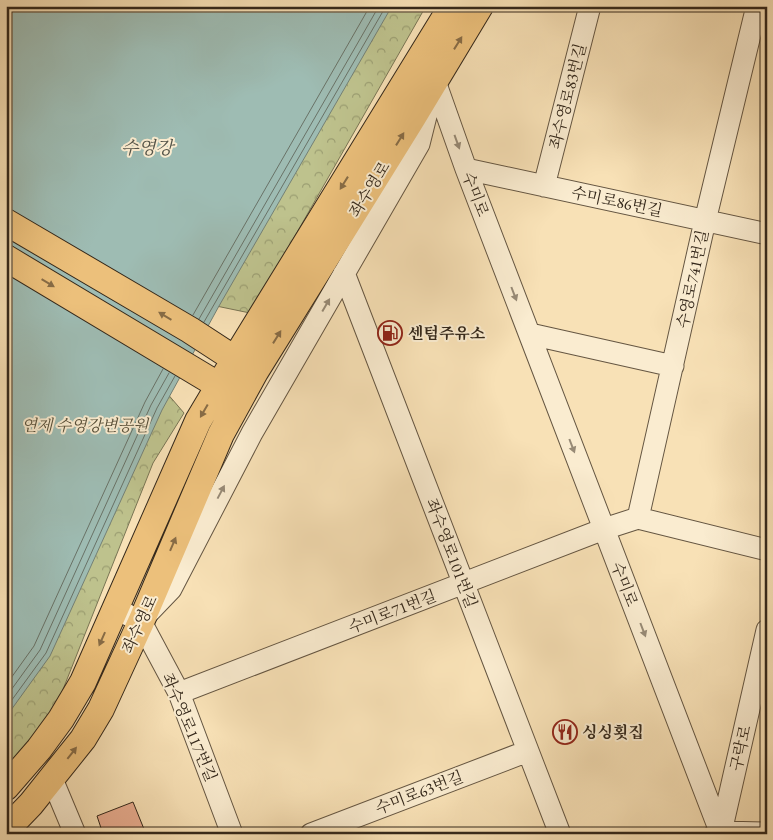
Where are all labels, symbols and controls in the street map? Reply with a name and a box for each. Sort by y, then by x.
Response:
one-way arrow [453,36,462,49]
street label: 좌수영로83번길 [544,41,591,151]
one-way arrow [395,133,404,146]
one-way arrow [453,135,461,149]
water label: 수영강 [121,136,176,159]
street label: 좌수영로 [344,157,395,221]
street label: 수미로 [457,169,494,220]
one-way arrow [339,177,348,190]
street label: 수미로86번길 [569,182,664,221]
street label: 수영로741번길 [672,228,713,330]
one-way arrow [42,279,55,288]
one-way arrow [511,287,519,301]
one-way arrow [321,298,330,311]
one-way arrow [158,311,171,320]
fuel station icon: 센텀주유소 [377,320,403,346]
place label: 센텀주유소 [408,323,486,344]
one-way arrow [272,330,281,343]
one-way arrow [200,405,209,418]
park label: 연제 수영강변공원 [22,415,150,436]
one-way arrow [569,438,577,453]
one-way arrow [217,485,225,499]
street label: 좌수영로101번길 [421,495,482,611]
one-way arrow [170,537,178,551]
street label: 수미로 [606,559,643,610]
street label: 수미로71번길 [345,585,439,638]
street label: 좌수영로 [117,591,162,657]
one-way arrow [639,623,647,638]
one-way arrow [97,632,105,646]
street label: 좌수영로117번길 [157,670,222,785]
restaurant icon: 싱싱횟집 [552,719,578,745]
place label: 싱싱횟집 [582,722,644,743]
street label: 구락로 [725,723,756,773]
one-way arrow [67,747,78,760]
street label: 수미로63번길 [372,766,466,819]

